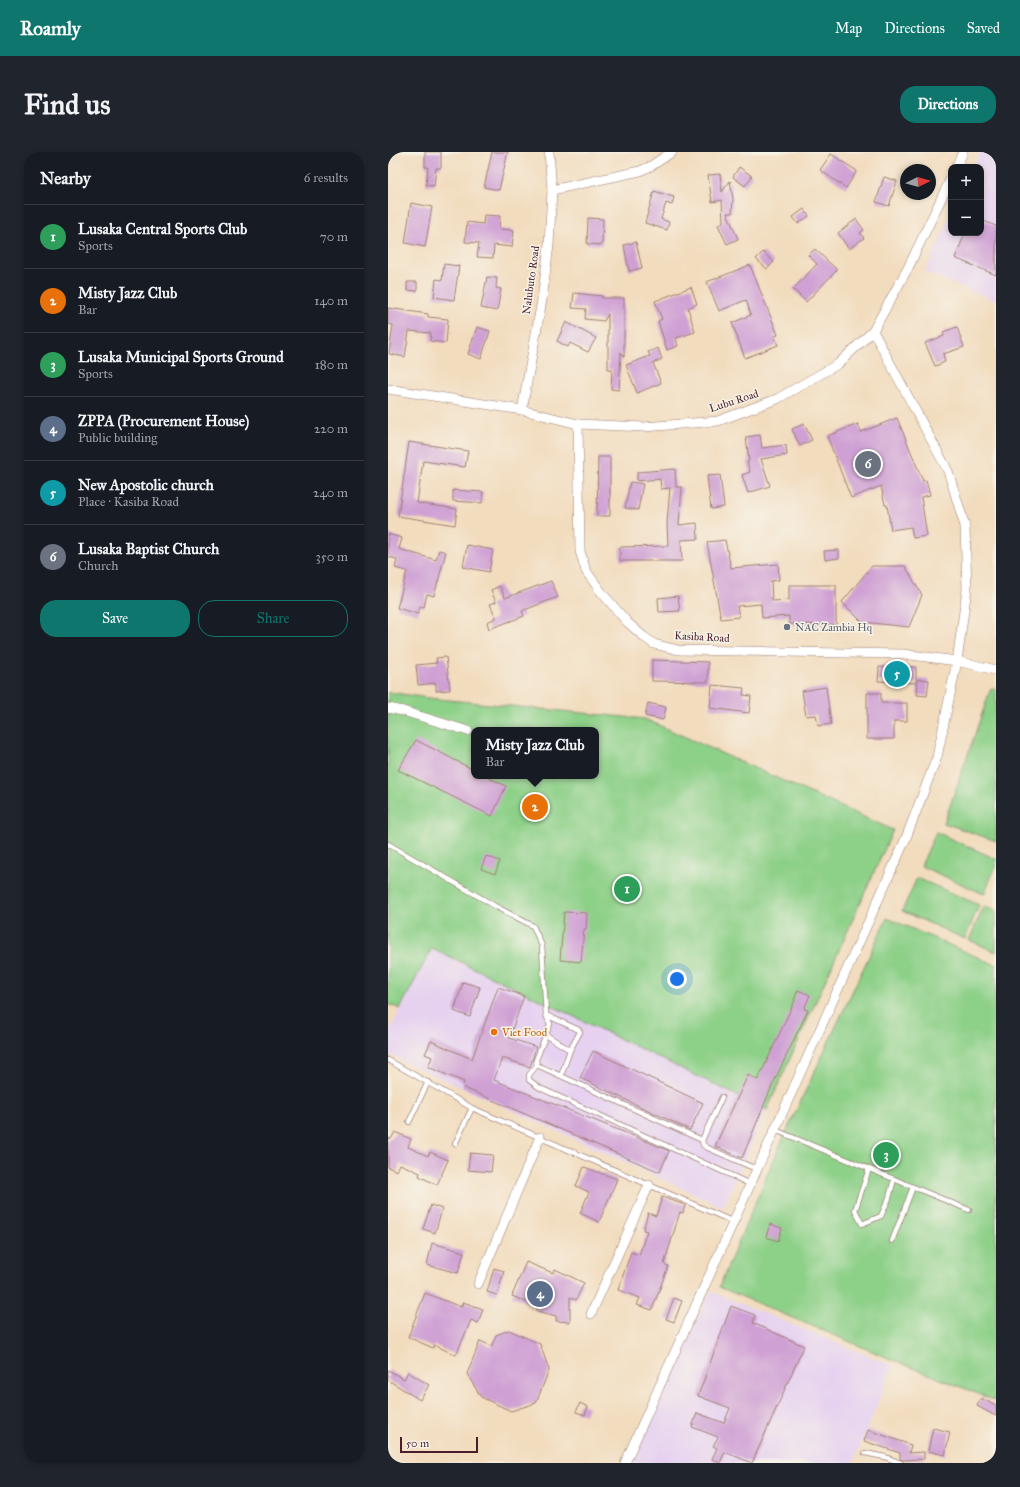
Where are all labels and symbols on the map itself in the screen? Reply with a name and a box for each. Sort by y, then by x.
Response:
north arrow [900,164,936,200]
street label: Nalubuto Road [520,244,542,315]
street label: Lubu Road [708,387,761,415]
pin: 6 [855,449,881,479]
place label: NAC Zambia Hq [795,621,873,635]
marker: NAC Zambia Hq [782,622,792,632]
street label: Kasiba Road [674,629,730,645]
pin: 5 [884,659,910,689]
pin: 2 [522,792,548,822]
pin: 1 [614,874,640,904]
your location [667,969,687,989]
place label: Viet Food [501,1026,548,1039]
marker: Viet Food [489,1027,499,1037]
pin: 3 [873,1140,899,1170]
pin: 4 [527,1279,553,1309]
scale bar [400,1435,478,1454]

